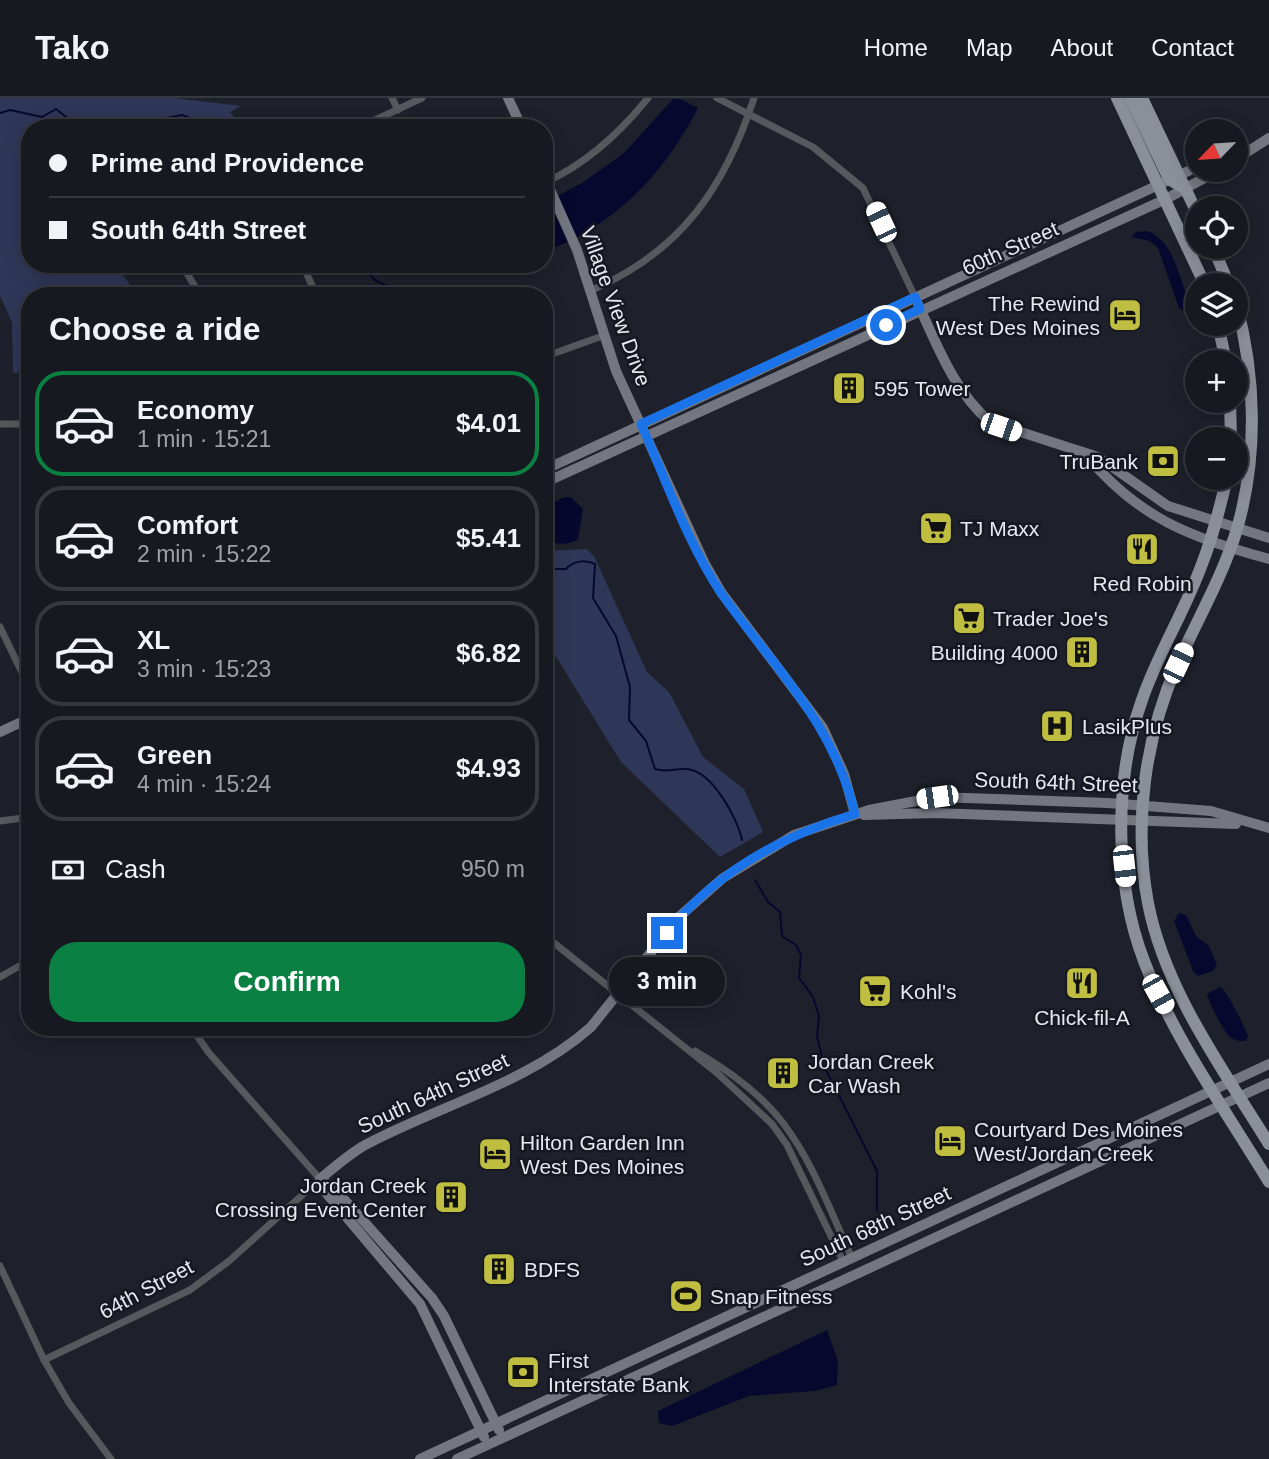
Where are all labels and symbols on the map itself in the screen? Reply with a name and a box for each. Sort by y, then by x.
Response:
north arrow [1185,119,1248,182]
car [863,199,900,245]
street label: 60th Street [958,217,1062,279]
street label: Village View Drive [576,223,656,389]
place label: The Rewind West Des Moines [936,292,1100,339]
hotel icon: The Rewind West Des Moines [1106,296,1144,334]
route start [870,309,902,341]
building icon: 595 Tower [830,369,868,407]
place label: 595 Tower [874,377,971,400]
car [978,410,1025,444]
bank icon: TruBank [1144,442,1182,480]
place label: TruBank [1059,450,1138,473]
supermarket icon: TJ Maxx [917,509,955,547]
place label: TJ Maxx [960,517,1040,540]
restaurant icon: Red Robin [1123,530,1161,568]
place label: Red Robin [1092,572,1192,595]
supermarket icon: Trader Joe's [950,599,988,637]
place label: Trader Joe's [993,607,1108,630]
building icon: Building 4000 [1063,633,1101,671]
car [1160,640,1197,686]
place label: Building 4000 [931,641,1058,664]
hospital icon: LasikPlus [1038,707,1076,745]
place label: LasikPlus [1082,715,1172,738]
street label: South 64th Street [974,768,1138,796]
car [915,784,960,810]
car [1112,844,1137,888]
route end [651,917,683,949]
callout: 3 min [609,958,725,1006]
restaurant icon: Chick-fil-A [1063,964,1101,1002]
car [1139,971,1178,1017]
supermarket icon: Kohl's [856,972,894,1010]
place label: Kohl's [900,980,957,1003]
place label: Chick-fil-A [1034,1006,1130,1029]
street label: South 64th Street [354,1048,512,1138]
place label: Jordan Creek Car Wash [808,1050,935,1097]
building icon: Jordan Creek Car Wash [764,1054,802,1092]
place label: Courtyard Des Moines West/Jordan Creek [974,1118,1183,1165]
hotel icon: Courtyard Des Moines West/Jordan Creek [931,1122,969,1160]
place label: Hilton Garden Inn West Des Moines [520,1131,685,1178]
hotel icon: Hilton Garden Inn West Des Moines [476,1135,514,1173]
place label: Jordan Creek Crossing Event Center [215,1174,426,1221]
building icon: Jordan Creek Crossing Event Center [432,1178,470,1216]
street label: South 68th Street [796,1181,954,1271]
building icon: BDFS [480,1250,518,1288]
street label: 64th Street [95,1255,197,1323]
place label: BDFS [524,1258,580,1281]
sports icon: Snap Fitness [667,1277,705,1315]
place label: Snap Fitness [710,1285,833,1308]
place label: First Interstate Bank [548,1349,690,1396]
bank icon: First Interstate Bank [504,1353,542,1391]

